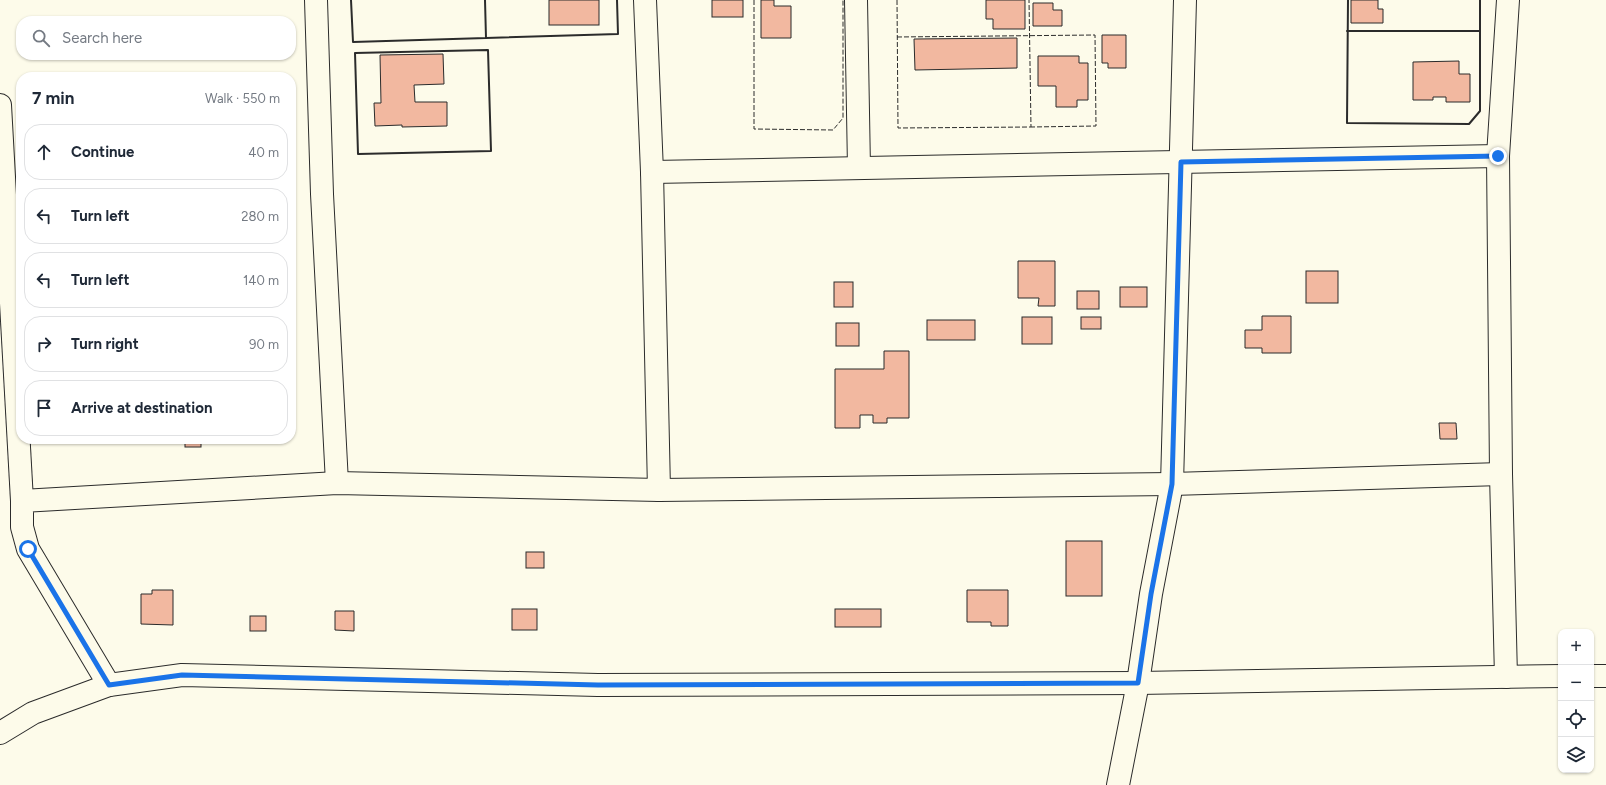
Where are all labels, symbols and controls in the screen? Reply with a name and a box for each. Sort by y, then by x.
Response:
search box [16,16,296,60]
icon: search [30,27,52,49]
text: Search here [62,29,142,47]
text: 7 min [32,88,74,108]
text: Walk · 550 m [205,91,280,106]
icon: ahead [33,141,55,163]
text: Continue [71,143,134,161]
text: 40 m [248,145,279,160]
route end [1489,147,1507,165]
icon: left [33,205,55,227]
text: Turn left [71,207,129,225]
text: 280 m [241,209,279,224]
icon: left [33,269,55,291]
text: Turn left [71,271,129,289]
text: 140 m [243,273,279,288]
icon: right [33,333,55,355]
text: Turn right [71,335,139,353]
text: 90 m [249,337,279,352]
icon: arrive [33,397,55,419]
text: Arrive at destination [71,399,212,417]
route start [19,540,37,558]
map controls [1558,629,1594,773]
button: + [1558,629,1594,665]
button: − [1558,665,1594,701]
button: locate [1558,701,1594,737]
button: layers [1558,737,1594,773]

